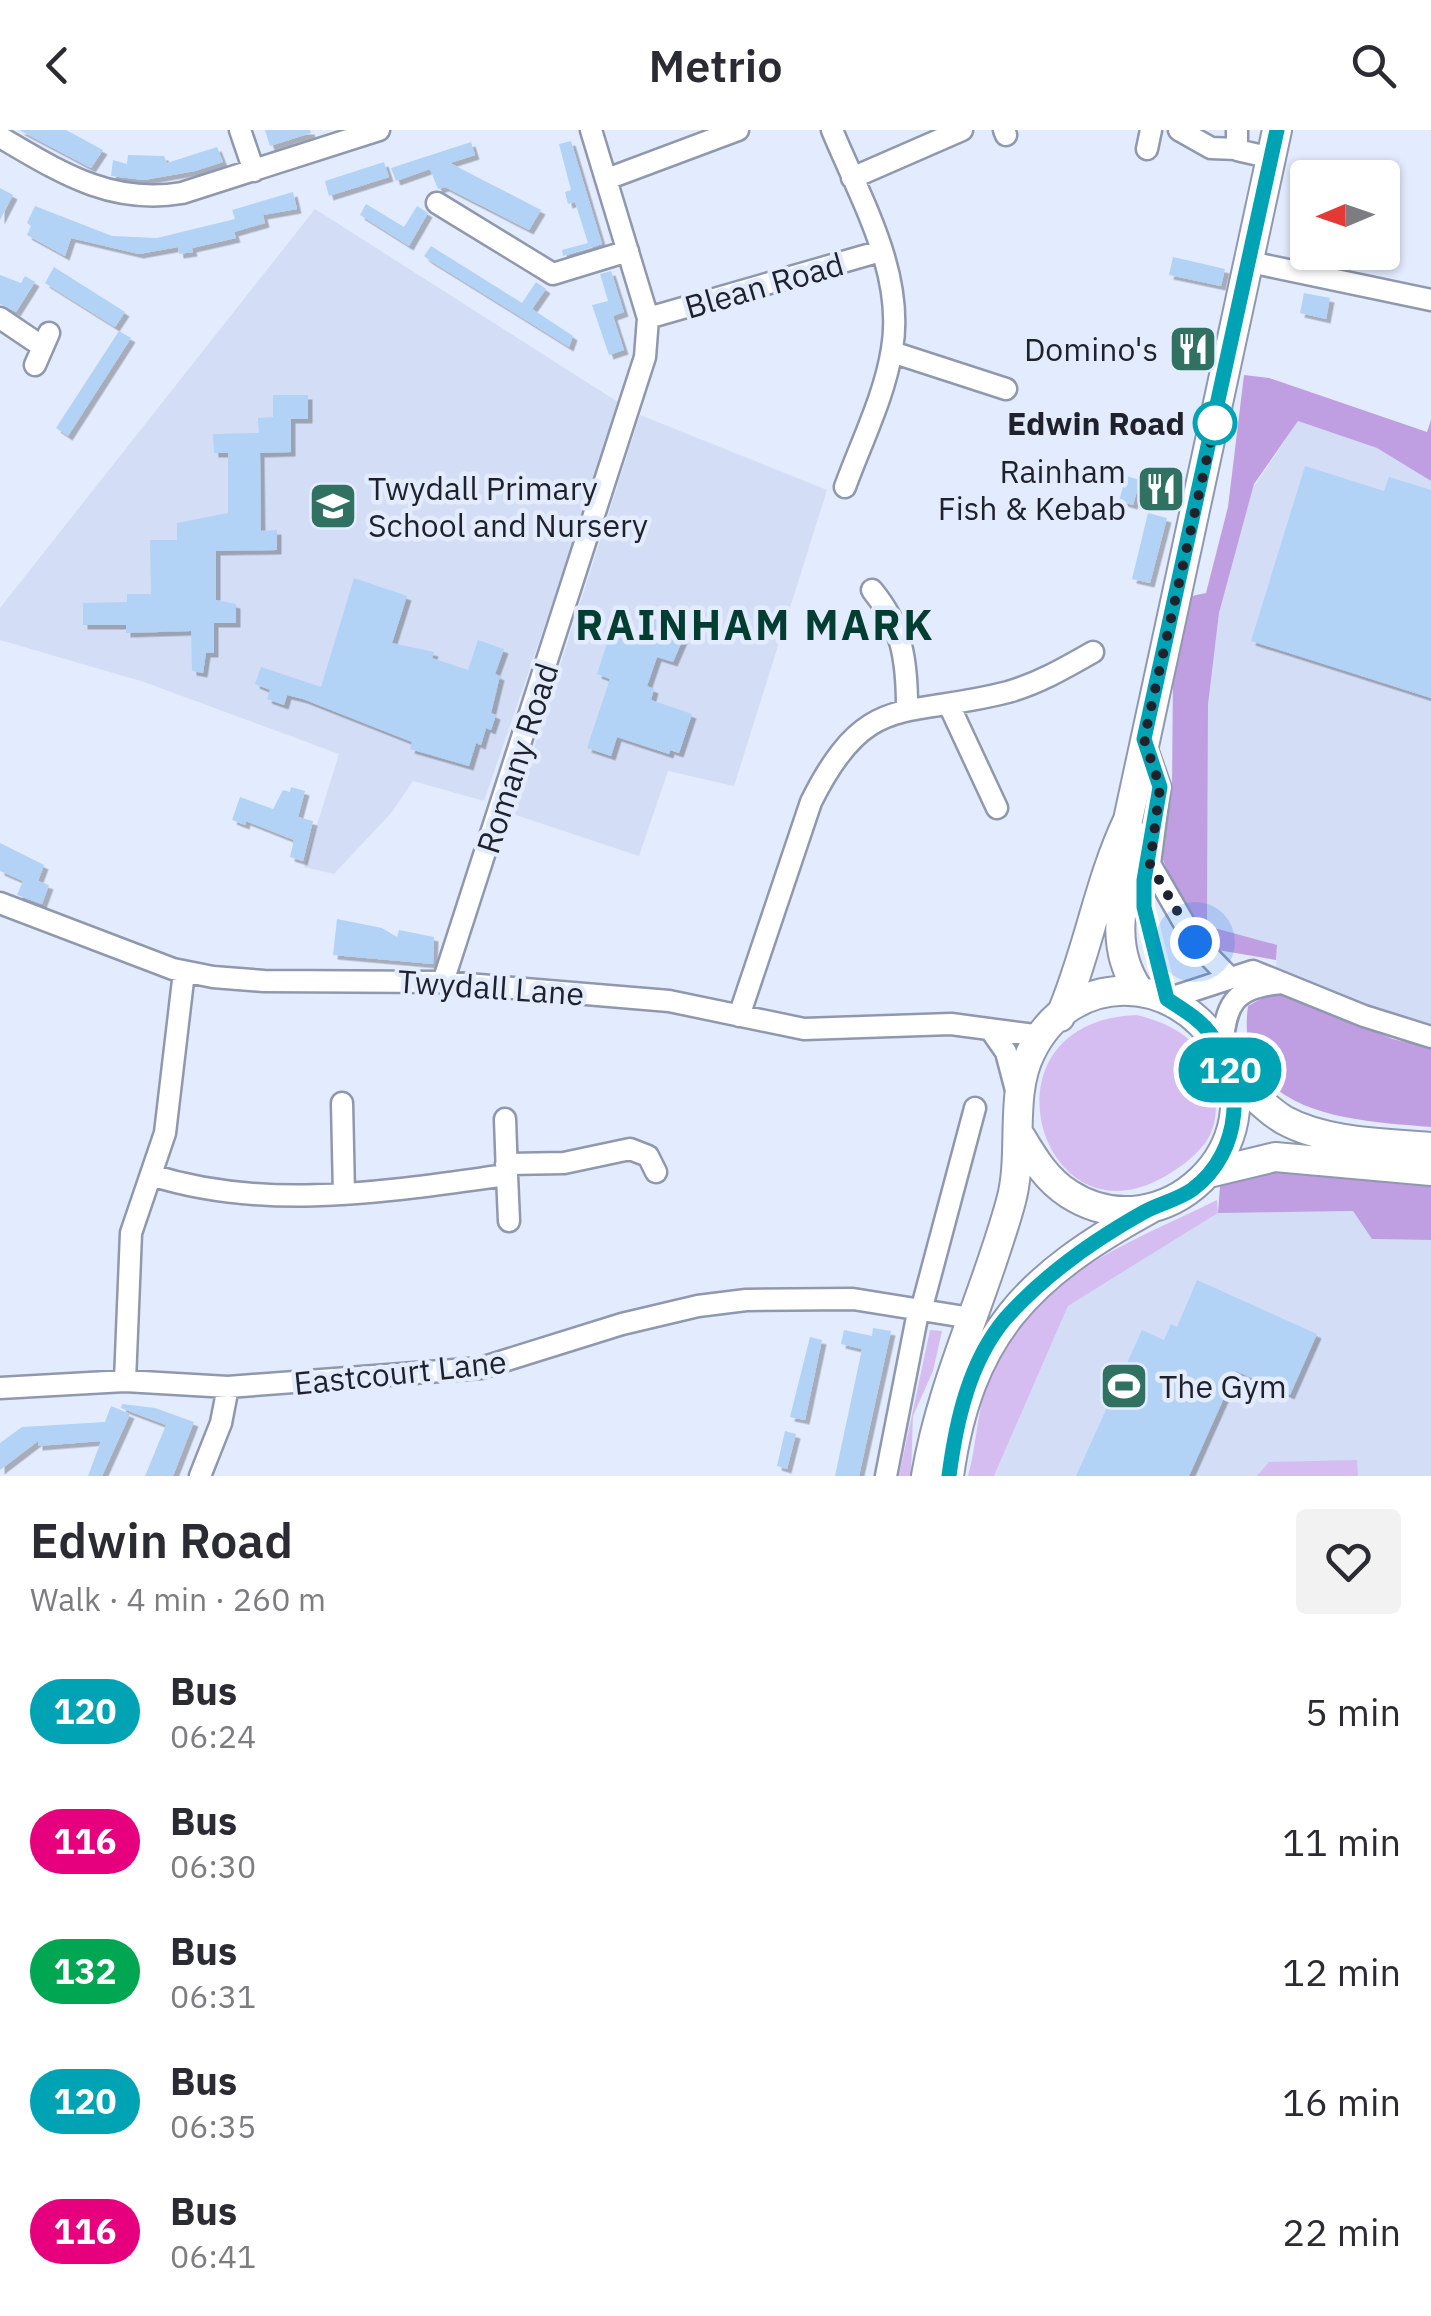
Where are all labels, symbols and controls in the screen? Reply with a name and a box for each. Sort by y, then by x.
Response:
text: Metrio [648,36,783,94]
icon: back [30,38,85,93]
icon: search [1346,38,1401,93]
north arrow [1290,160,1400,270]
map controls [1290,160,1400,270]
street label: Blean Road [680,242,848,328]
restaurant icon: Domino's [1167,323,1219,375]
place label: Domino's [1024,328,1158,370]
place label: Edwin Road [1007,402,1185,444]
marker: Edwin Road [1194,402,1236,444]
place label: Rainham Fish & Kebab [938,450,1126,529]
restaurant icon: Rainham Fish & Kebab [1135,463,1187,515]
place label: Twydall Primary School and Nursery [368,467,648,546]
school or university icon: Twydall Primary School and Nursery [307,480,359,532]
district label: RAINHAM MARK [575,597,935,652]
street label: Romany Road [466,657,568,859]
your location [1170,917,1220,967]
street label: Twydall Lane [396,960,586,1014]
line badge: 120 [1172,1038,1288,1102]
text: 120 [1198,1047,1262,1093]
street label: Eastcourt Lane [292,1340,508,1404]
sports icon: The Gym [1098,1360,1150,1412]
place label: The Gym [1159,1365,1287,1407]
text: Edwin Road [30,1509,293,1571]
button: heart [1296,1509,1401,1614]
text: Walk · 4 min · 260 m [30,1578,326,1620]
text: Bus [170,1666,237,1715]
text: 5 min [1305,1687,1401,1736]
text: 120 [53,1688,117,1734]
text: 06:24 [170,1715,256,1757]
text: Bus [170,1796,237,1845]
text: 11 min [1282,1817,1401,1866]
text: 116 [53,1818,117,1864]
text: 06:30 [170,1845,256,1887]
text: Bus [170,1926,237,1975]
text: 12 min [1282,1947,1401,1996]
text: 132 [53,1948,117,1994]
text: 06:31 [170,1975,256,2017]
text: Bus [170,2056,237,2105]
text: 16 min [1282,2077,1401,2126]
text: 120 [53,2078,117,2124]
text: 06:35 [170,2105,256,2147]
text: Bus [170,2186,237,2235]
text: 22 min [1282,2207,1401,2256]
text: 116 [53,2208,117,2254]
text: 06:41 [170,2235,256,2277]

